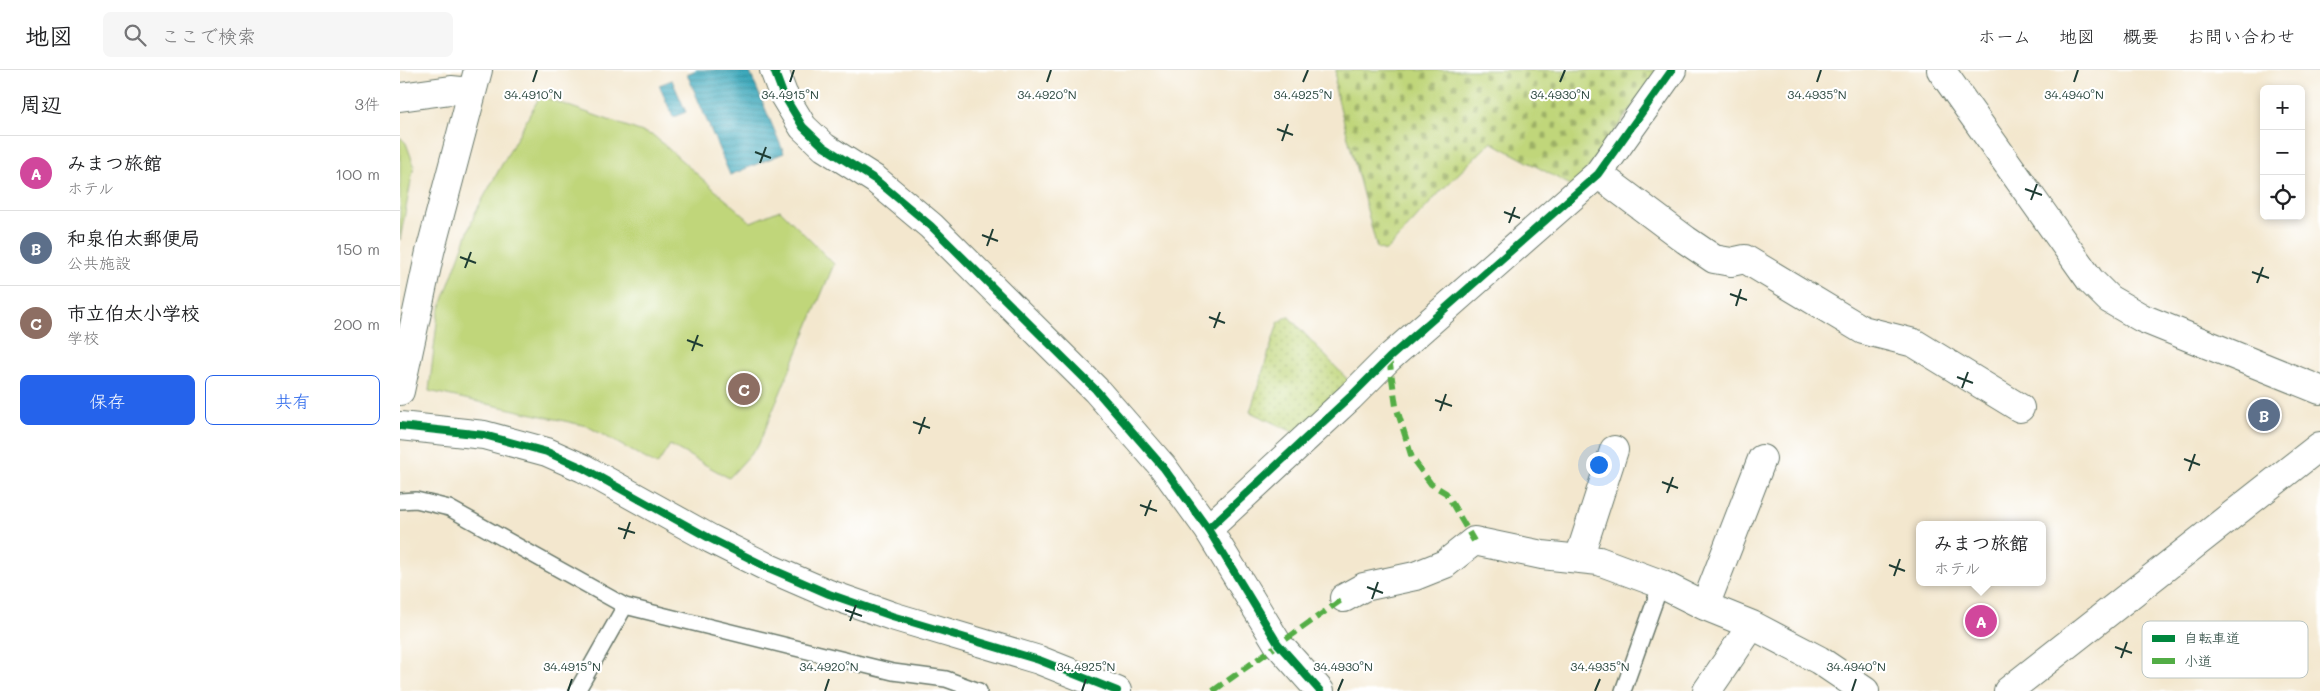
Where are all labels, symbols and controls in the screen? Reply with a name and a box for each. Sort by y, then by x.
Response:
search box [103,12,453,57]
text: 地図 [25,20,73,51]
icon: search [121,21,149,49]
text: ここで検索 [161,23,256,48]
text: ホーム [1978,24,2031,48]
text: 地図 [2059,24,2095,48]
text: 概要 [2123,24,2159,48]
text: お問い合わせ [2187,24,2295,48]
map controls [2260,85,2305,220]
button: + [2260,85,2305,130]
text: 34.4910°N [504,86,562,102]
text: 34.4915°N [761,86,819,102]
text: 34.4920°N [1017,86,1077,102]
text: 34.4925°N [1274,86,1332,102]
text: 34.4930°N [1530,86,1590,102]
text: 34.4935°N [1787,86,1847,102]
text: 34.4940°N [2044,86,2104,102]
text: 周辺 [20,90,62,117]
text: 3件 [355,93,380,114]
button: − [2260,130,2305,175]
text: みまつ旅館 [67,150,162,175]
text: A [30,163,42,184]
text: 100 m [335,163,380,184]
button: locate [2260,175,2305,220]
text: ホテル [67,177,114,198]
text: 和泉伯太郵便局 [67,225,200,250]
text: B [31,238,41,259]
text: 150 m [336,238,380,259]
text: 公共施設 [67,252,131,273]
text: 市立伯太小学校 [67,300,200,325]
text: C [30,313,42,334]
text: 200 m [333,313,380,334]
text: 学校 [67,327,99,348]
pin: C [728,370,760,408]
button: 保存 [20,375,195,425]
button: 共有 [205,375,380,425]
pin: B [2248,396,2280,434]
your location [1586,452,1612,478]
popup [1916,521,2046,586]
text: みまつ旅館 [1933,530,2029,555]
text: ホテル [1933,557,1981,578]
pin: A [1965,602,1997,640]
legend [2142,621,2308,678]
text: 自転車道 [2184,628,2240,647]
text: 小道 [2184,651,2212,670]
text: 34.4915°N [543,658,601,674]
text: 34.4920°N [799,658,859,674]
text: 34.4925°N [1057,658,1115,674]
text: 34.4930°N [1313,658,1373,674]
text: 34.4935°N [1570,658,1630,674]
text: 34.4940°N [1826,658,1886,674]

